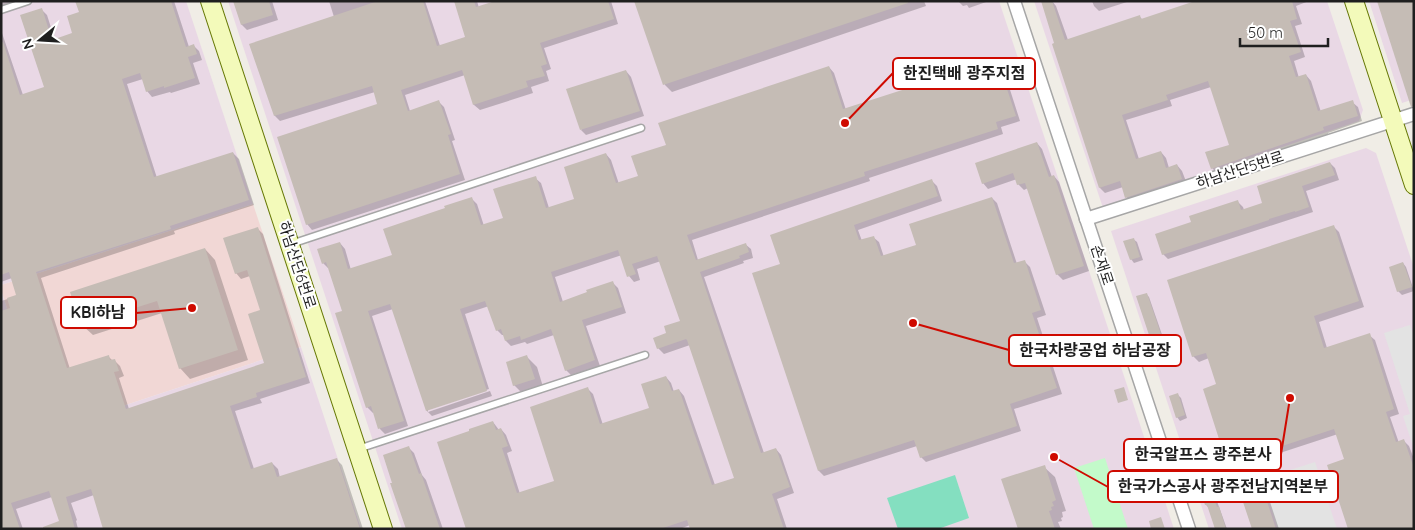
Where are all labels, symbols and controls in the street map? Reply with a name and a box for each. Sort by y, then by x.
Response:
north arrow [15,15,65,65]
scale bar [1240,15,1328,47]
text: 50 m [1248,23,1283,42]
text: N [17,36,38,52]
callout: 한진택배 광주지점 [893,58,1035,89]
text: 한진택배 광주지점 [903,63,1025,83]
street label: 하남산단5번로 [1194,146,1286,193]
street label: 하남산단6번로 [274,219,321,311]
street label: 손재로 [1087,242,1118,287]
callout: KBI하남 [61,297,136,328]
text: KBI하남 [71,302,126,322]
callout: 한국차량공업 하남공장 [1009,335,1181,366]
text: 한국차량공업 하남공장 [1019,340,1171,360]
callout: 한국알프스 광주본사 [1124,439,1281,470]
text: 한국알프스 광주본사 [1135,444,1272,464]
callout: 한국가스공사 광주전남지역본부 [1108,471,1338,502]
text: 한국가스공사 광주전남지역본부 [1118,476,1328,496]

